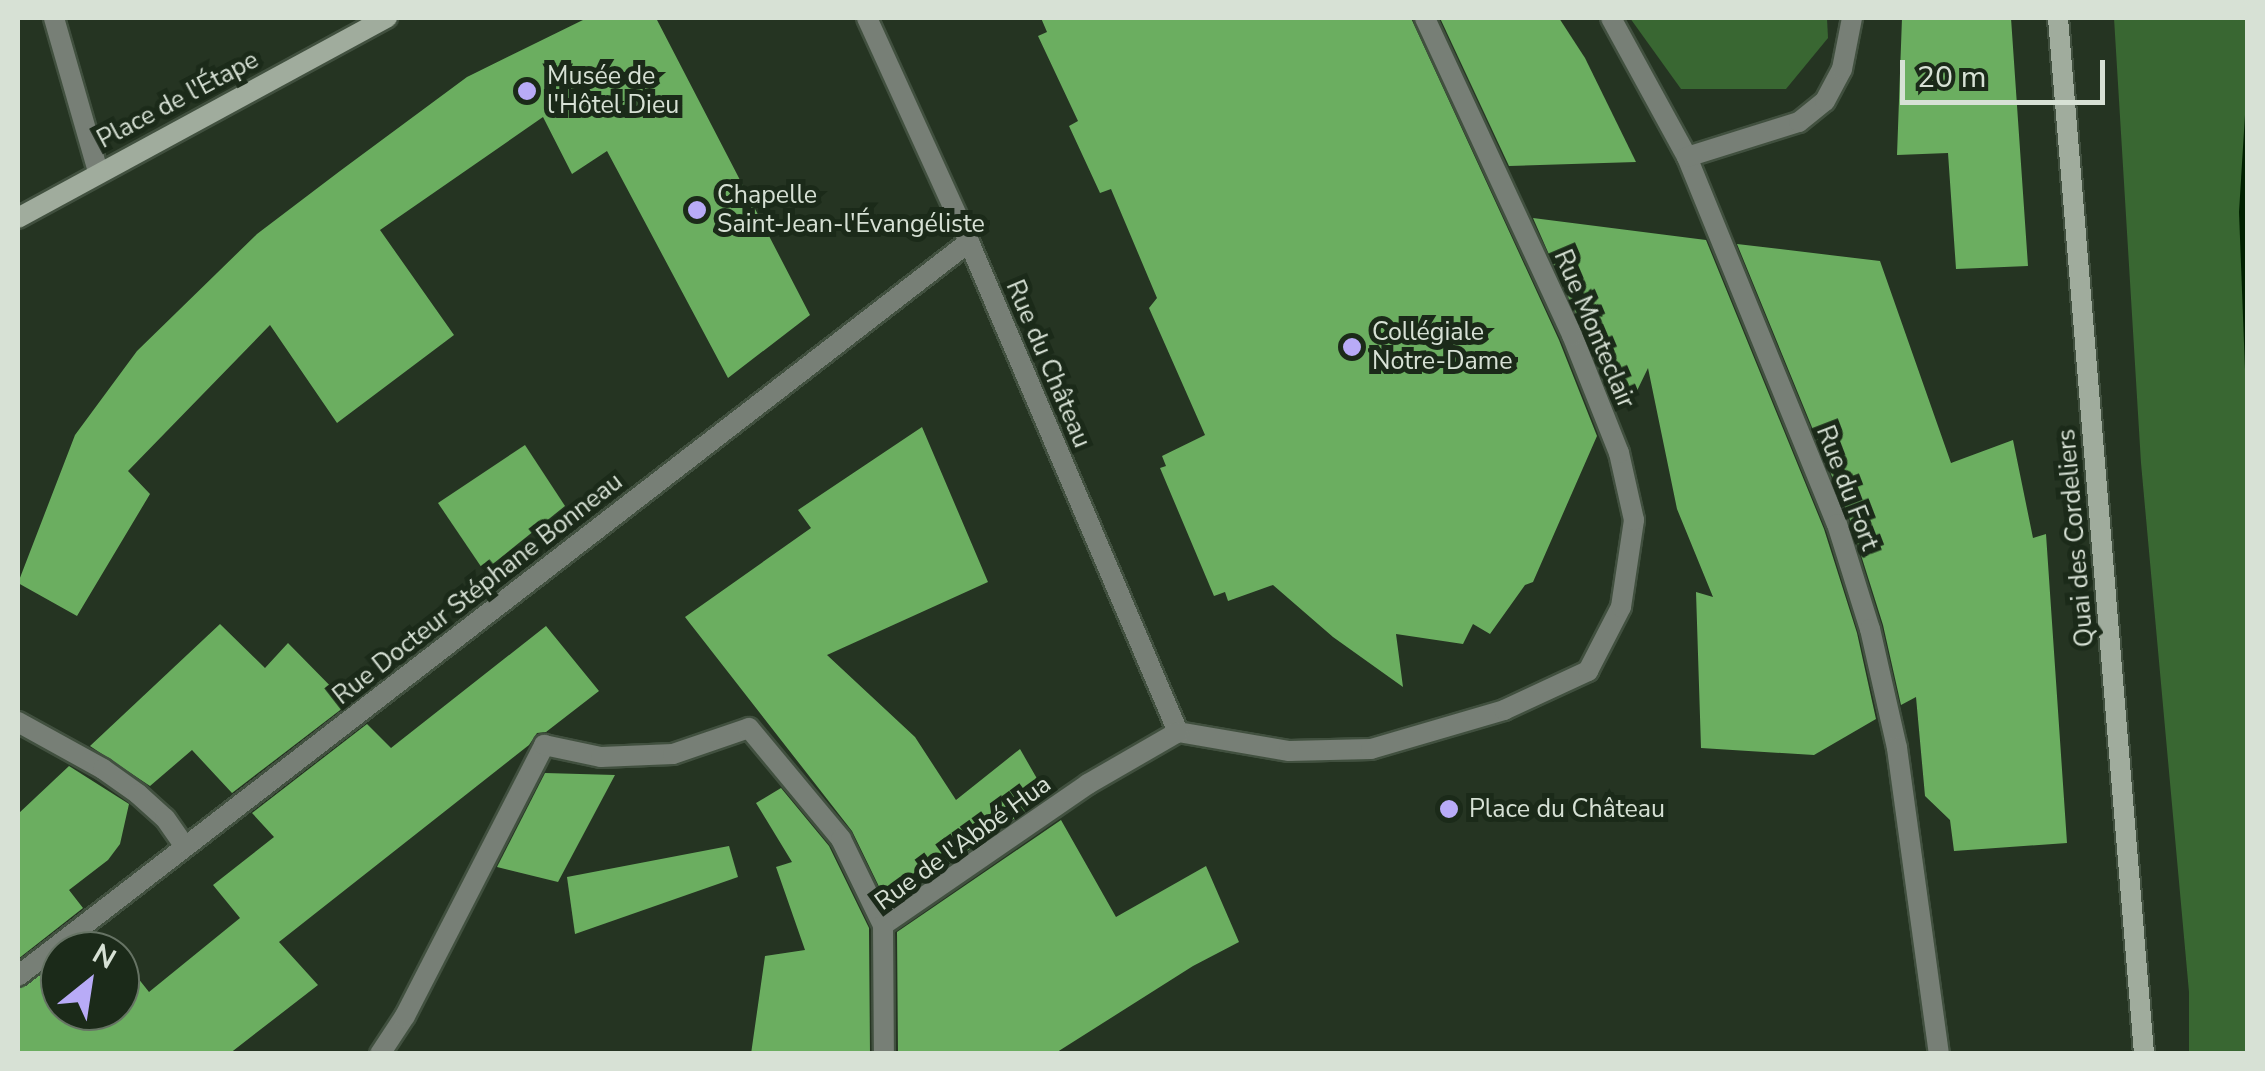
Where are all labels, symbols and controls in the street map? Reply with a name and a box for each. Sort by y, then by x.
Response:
scale bar [1905,40,2110,102]
street label: Place de l'Étape [92,45,264,155]
text: 20 m [1917,57,1986,98]
place label: Musée de l'Hôtel Dieu [547,62,679,121]
marker: Musée de l'Hôtel Dieu [516,80,538,102]
place label: Chapelle Saint-Jean-l'Évangéliste [717,181,985,240]
marker: Chapelle Saint-Jean-l'Évangéliste [686,199,708,221]
street label: Rue Monteclair [1547,245,1641,413]
street label: Rue du Château [999,276,1097,452]
place label: Collégiale Notre-Dame [1372,318,1512,377]
marker: Collégiale Notre-Dame [1341,336,1363,358]
street label: Rue du Fort [1810,421,1884,555]
street label: Quai des Cordeliers [2052,428,2100,648]
street label: Rue Docteur Stéphane Bonneau [327,467,629,711]
street label: Rue de l'Abbé Hua [869,769,1057,917]
place label: Place du Château [1469,794,1665,824]
marker: Place du Château [1438,798,1460,820]
north arrow [40,931,140,1031]
text: N [85,935,123,978]

